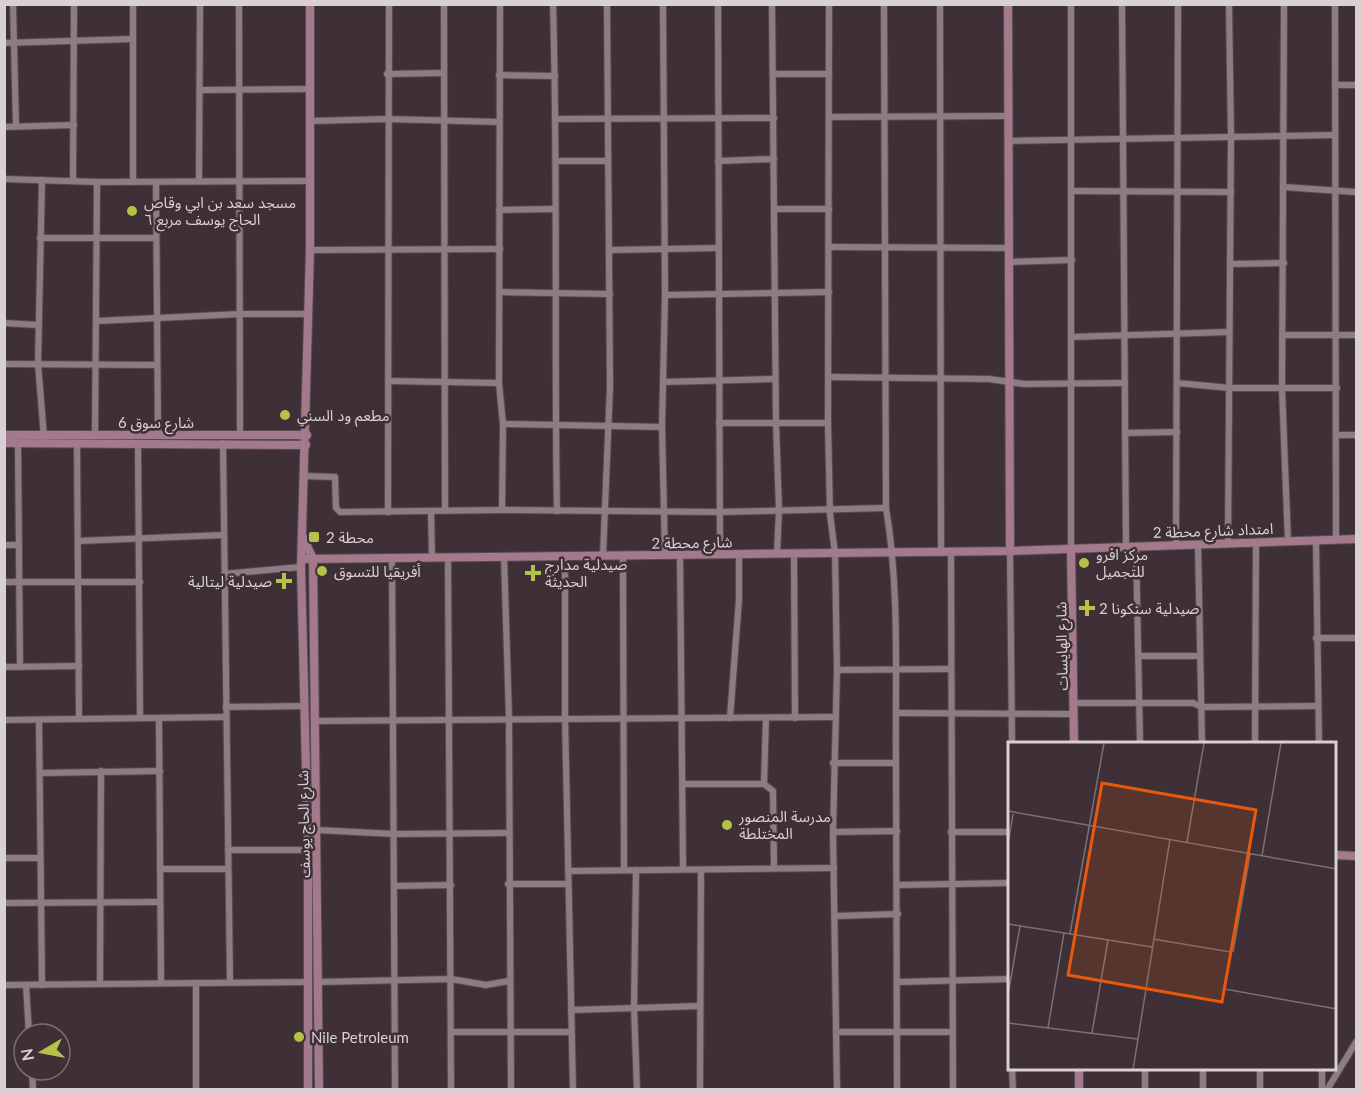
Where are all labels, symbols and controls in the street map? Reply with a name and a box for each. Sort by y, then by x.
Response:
place label: مسجد سعد بن ابي وقاص الحاج يوسف مربع ٦ [144,193,296,232]
marker: مسجد سعد بن ابي وقاص الحاج يوسف مربع ٦ [125,204,139,218]
place label: مطعم ود السني [297,406,390,427]
marker: مطعم ود السني [278,408,292,422]
street label: شارع سوق 6 [118,413,194,435]
street label: امتداد شارع محطة 2 [1152,519,1274,545]
place label: محطة 2 [326,528,374,546]
marker: محطة 2 [307,530,321,544]
street label: شارع محطة 2 [651,532,733,556]
place label: مركز افرو للتجميل [1096,545,1148,581]
place label: صيدلية مدارج الحديثة [545,555,627,590]
marker: مركز افرو للتجميل [1077,556,1091,570]
place label: أفريقيا للتسوق [334,562,421,581]
marker: أفريقيا للتسوق [315,564,329,578]
marker: صيدلية مدارج الحديثة [526,566,540,580]
place label: صيدلية ليتالية [188,572,272,590]
marker: صيدلية ليتالية [277,574,291,588]
place label: صيدلية سنكونا 2 [1099,599,1199,618]
street label: شارع الهايسات [1051,601,1075,691]
marker: صيدلية سنكونا 2 [1080,601,1094,615]
inset map [1008,742,1337,1070]
street label: شارع الحاج يوسف [293,770,317,878]
place label: مدرسة المنصور المختلطة [738,807,831,842]
marker: مدرسة المنصور المختلطة [720,818,734,832]
north arrow [12,1022,72,1082]
place label: Nile Petroleum [311,1028,409,1046]
marker: Nile Petroleum [292,1030,306,1044]
text: N [16,1047,37,1062]

